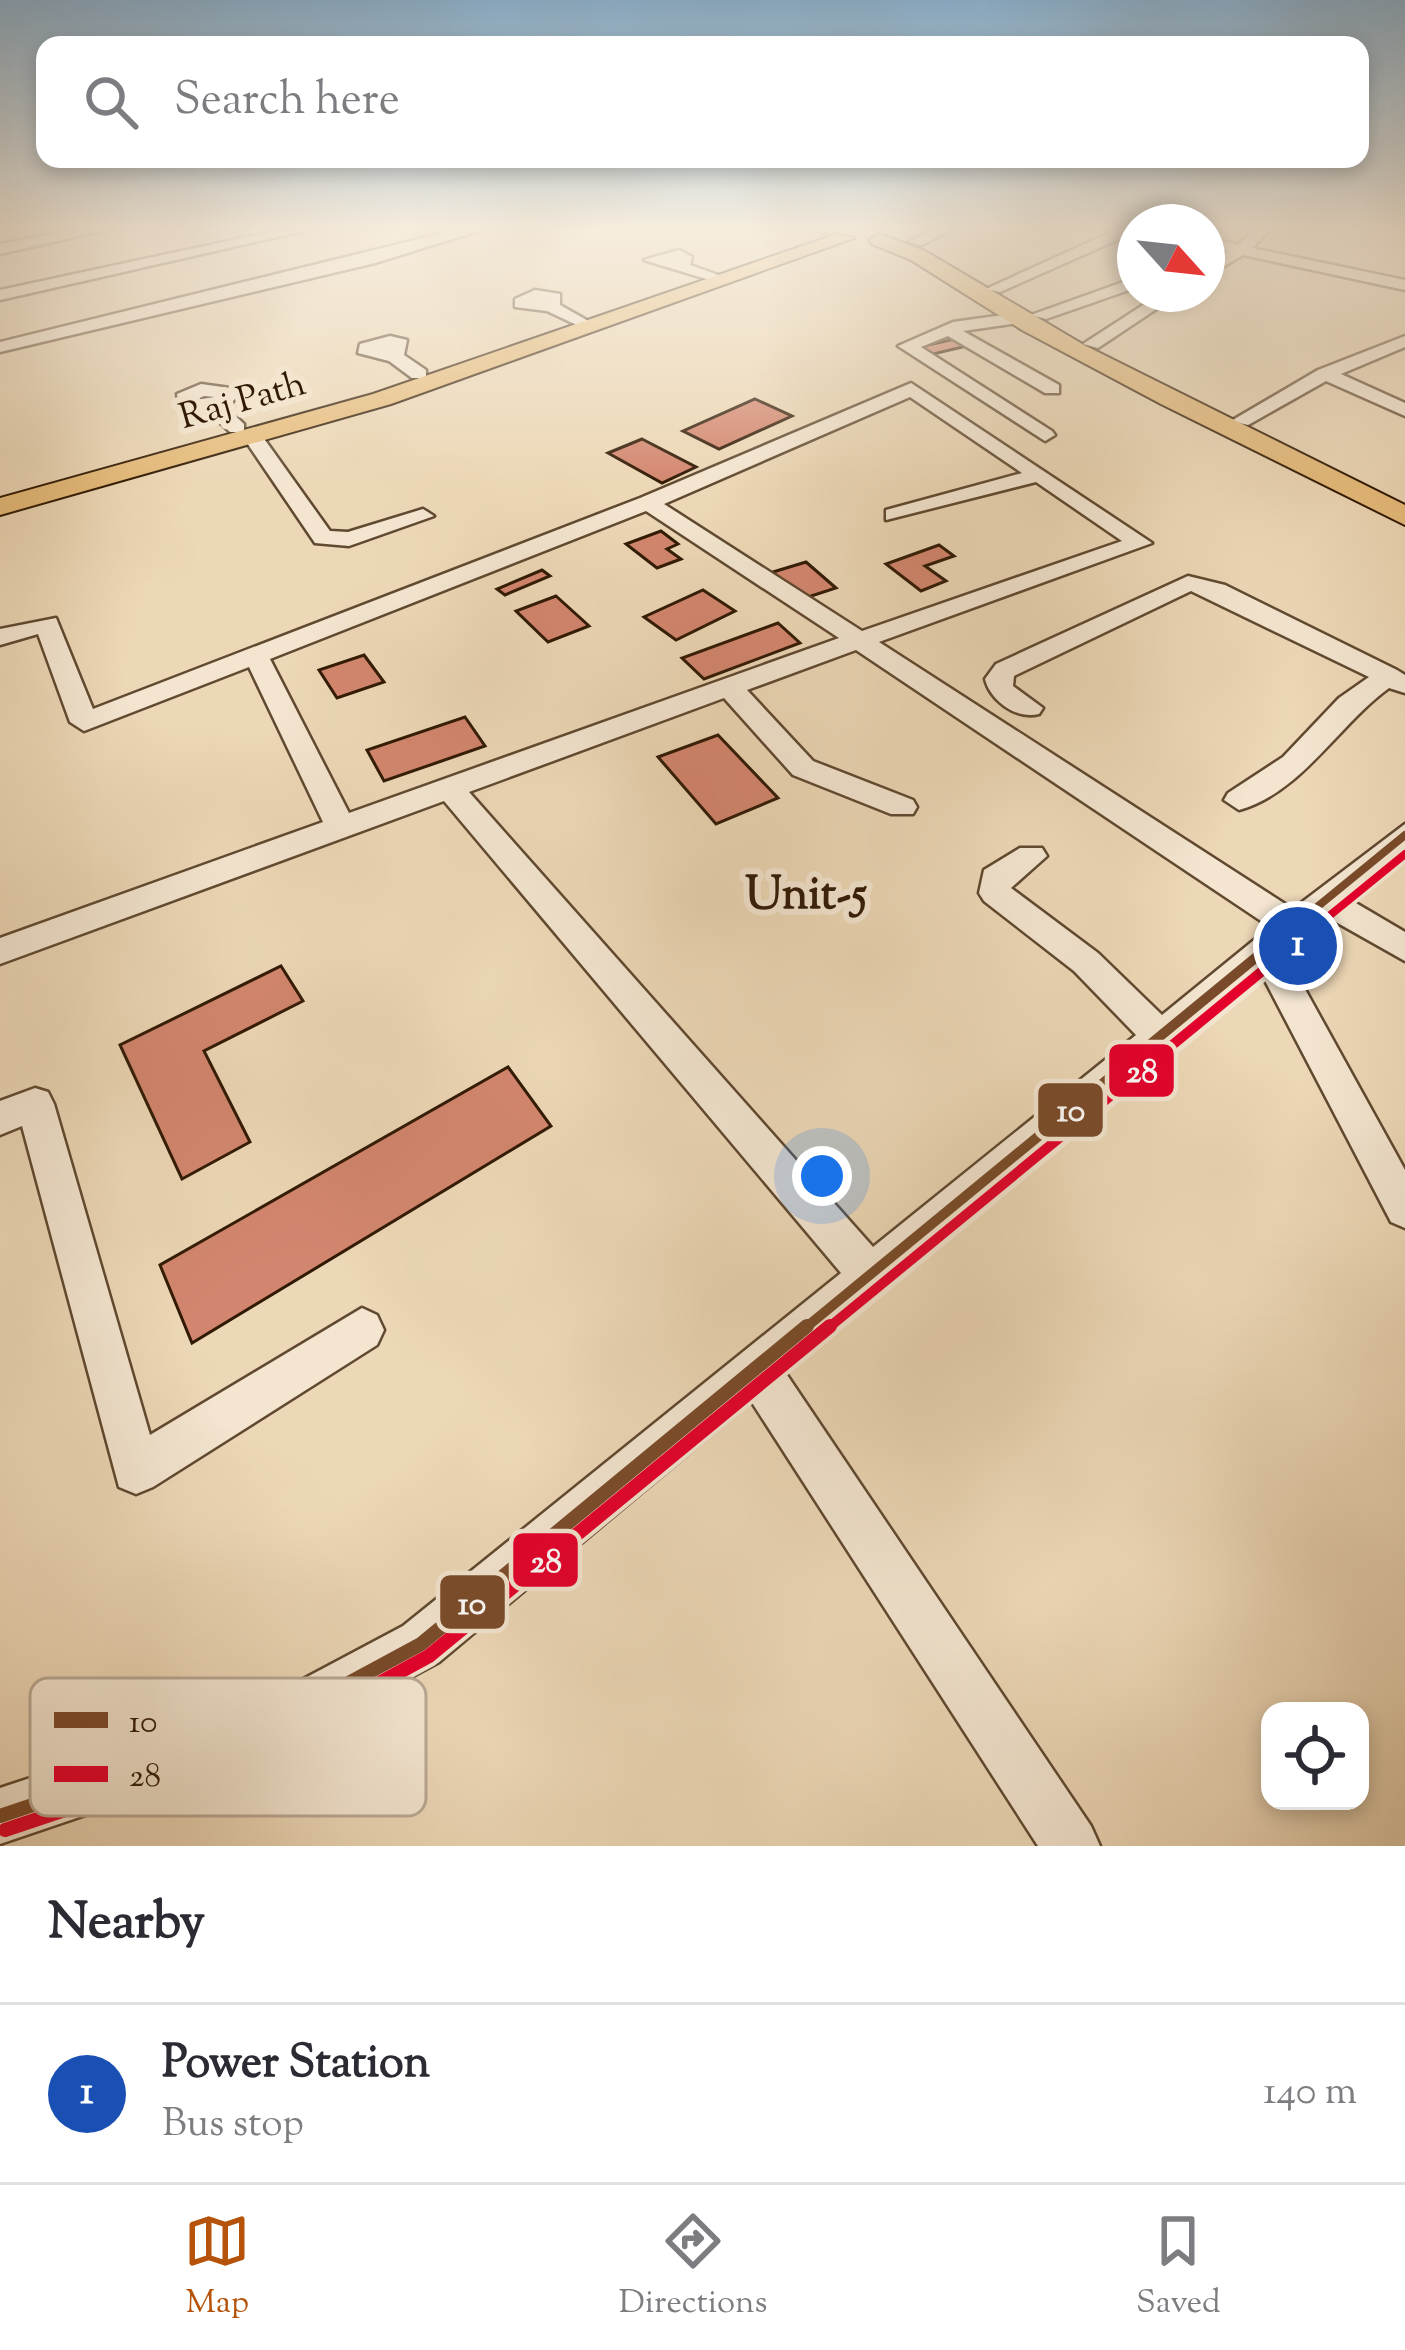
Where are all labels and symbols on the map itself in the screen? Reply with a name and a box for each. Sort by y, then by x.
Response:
north arrow [1117,204,1225,312]
street label: Raj Path [174,359,312,445]
district label: Unit-5 [745,865,868,930]
pin: 1 [1259,901,1337,991]
line badge: 28 [1107,1042,1176,1099]
text: 28 [1126,1050,1158,1098]
line badge: 10 [1036,1081,1105,1139]
text: 10 [1057,1089,1085,1137]
your location [792,1146,852,1206]
line badge: 28 [511,1531,580,1589]
text: 28 [530,1540,562,1588]
line badge: 10 [438,1573,507,1631]
text: 10 [458,1582,486,1630]
legend [30,1678,426,1816]
text: 10 [129,1700,157,1748]
text: 28 [129,1754,161,1802]

